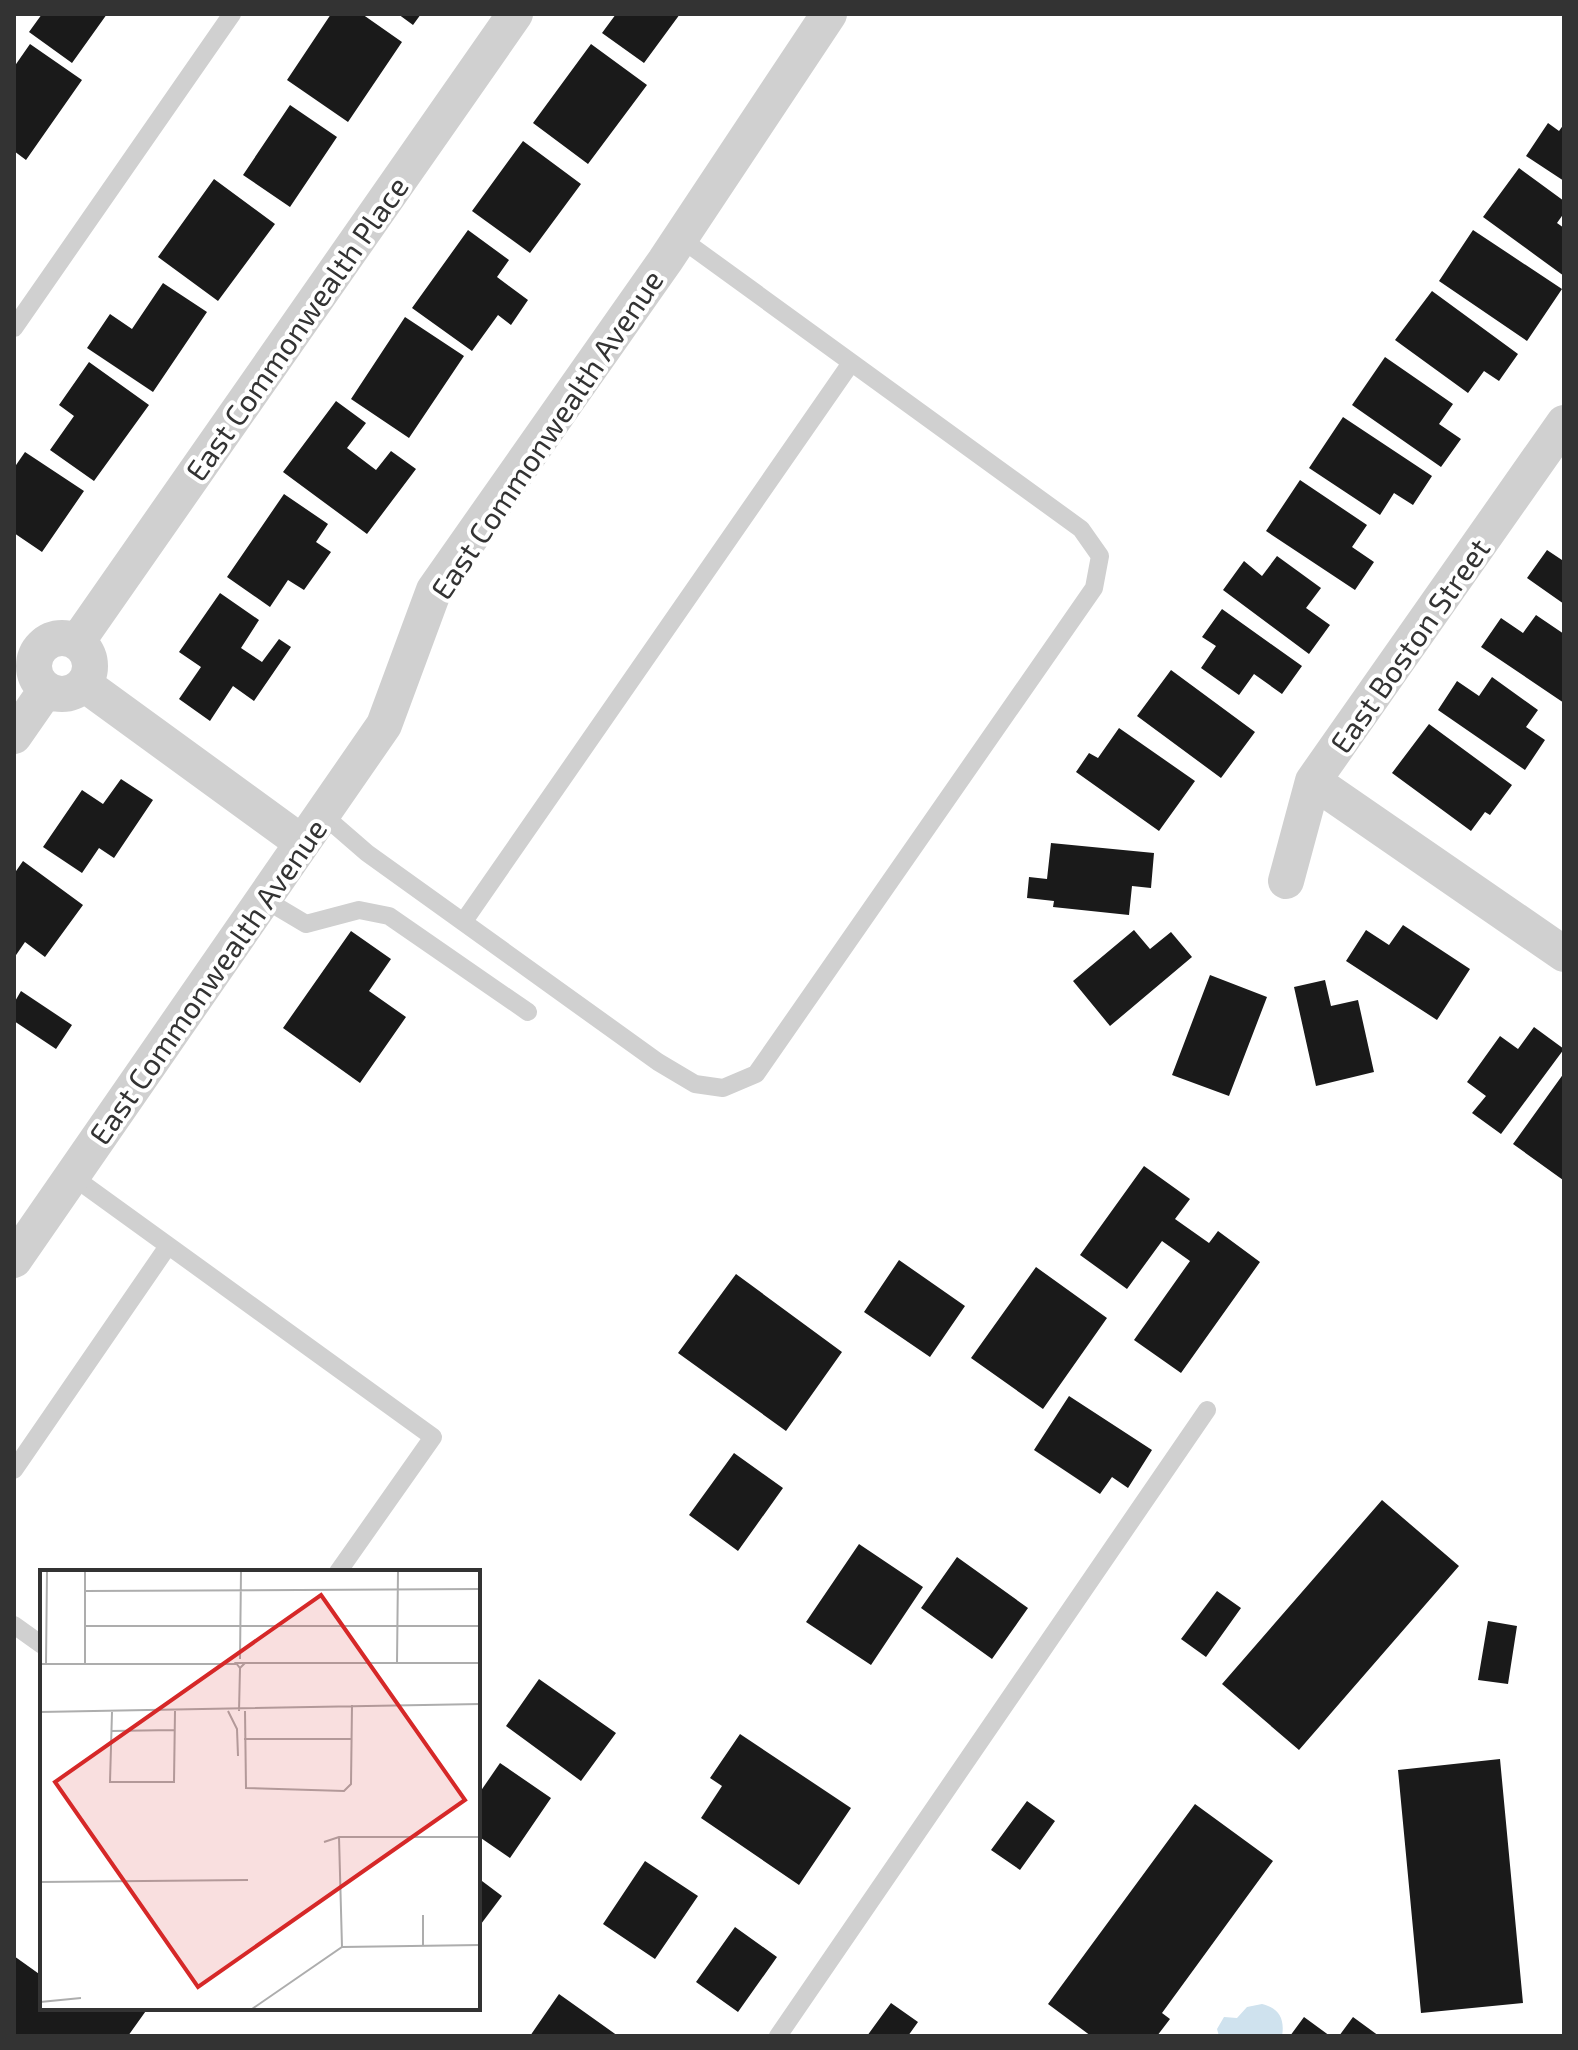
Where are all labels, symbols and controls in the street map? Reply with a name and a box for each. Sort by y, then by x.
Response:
street label: East Commonwealth Place [177,169,415,487]
street label: East Commonwealth Avenue [422,263,670,605]
street label: East Boston Street [1322,531,1496,759]
street label: East Commonwealth Avenue [81,811,333,1151]
inset map [40,1570,480,2010]

